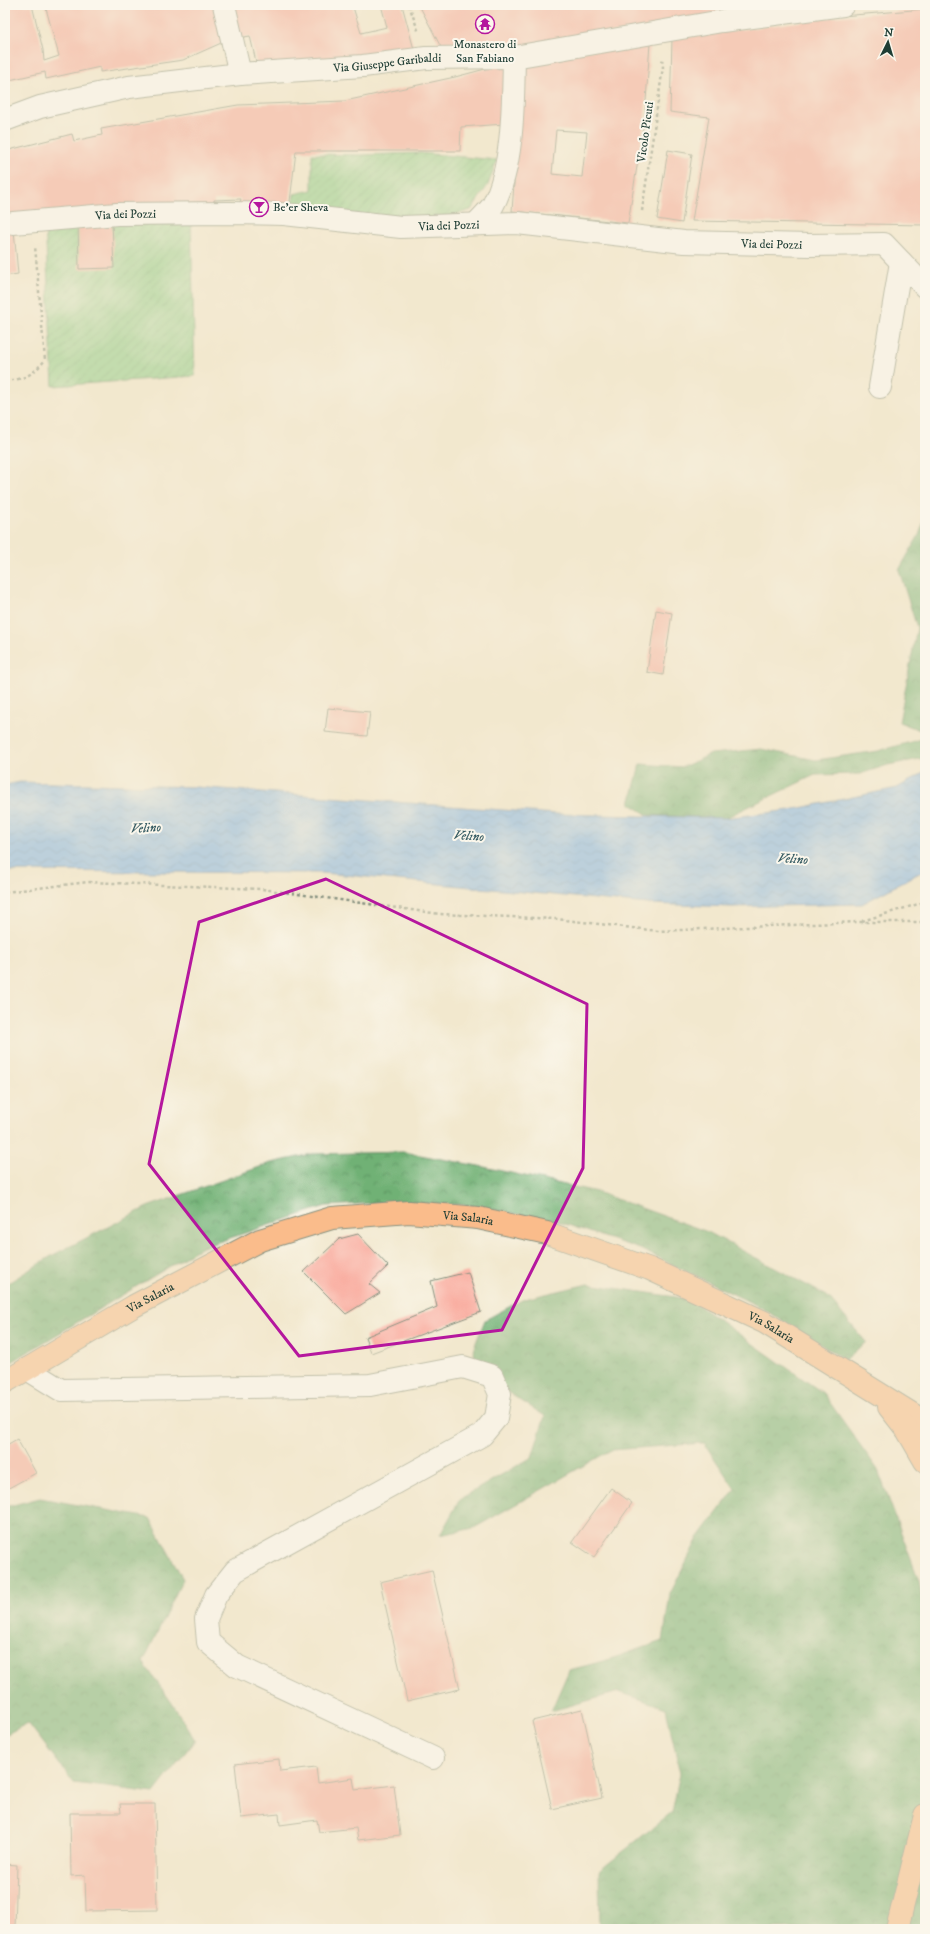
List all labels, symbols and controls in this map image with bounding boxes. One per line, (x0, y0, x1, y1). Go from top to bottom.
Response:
temple icon: Monastero di San Fabiano (474, 13, 496, 35)
north arrow (868, 22, 908, 62)
text: N (884, 26, 894, 40)
place label: Monastero di San Fabiano (454, 37, 516, 66)
street label: Via Giuseppe Garibaldi (332, 51, 441, 76)
street label: Vicolo Picuti (634, 101, 657, 165)
bar icon: Be'er Sheva (248, 196, 270, 218)
place label: Be'er Sheva (273, 200, 329, 215)
street label: Via dei Pozzi (94, 207, 156, 224)
street label: Via dei Pozzi (417, 217, 480, 234)
street label: Via dei Pozzi (740, 236, 802, 253)
water label: Velino (130, 819, 162, 837)
water label: Velino (453, 827, 485, 845)
water label: Velino (777, 850, 809, 868)
street label: Via Salaria (441, 1208, 496, 1229)
street label: Via Salaria (123, 1279, 177, 1317)
street label: Via Salaria (745, 1308, 798, 1347)

